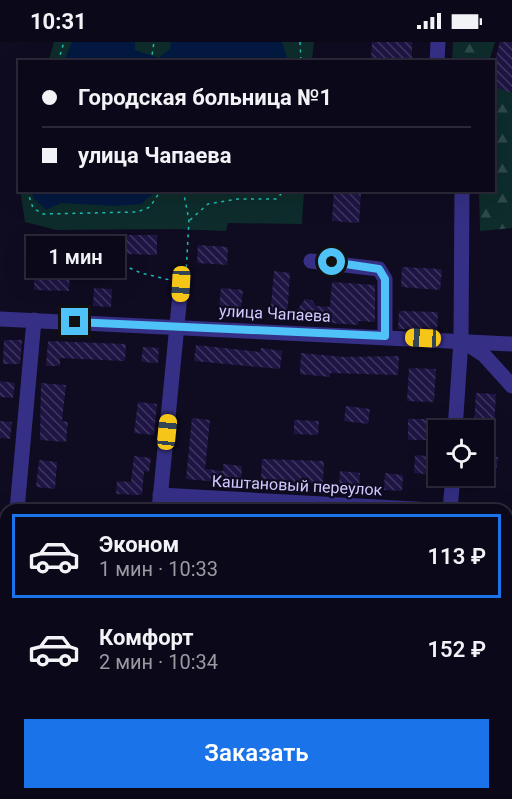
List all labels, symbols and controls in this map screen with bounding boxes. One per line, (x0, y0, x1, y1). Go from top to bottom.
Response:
text: 10:31 (30, 9, 87, 34)
text: Городская больница №1 (78, 85, 332, 110)
text: улица Чапаева (78, 143, 232, 168)
callout: 1 мин (26, 235, 124, 277)
text: 1 мин (48, 245, 103, 269)
route start (318, 248, 345, 275)
car (171, 266, 191, 302)
street label: улица Чапаева (219, 301, 331, 326)
route end (61, 308, 88, 335)
car (405, 328, 441, 348)
car (156, 413, 178, 451)
map controls (428, 420, 494, 486)
button: locate (428, 420, 494, 486)
street label: Каштановый переулок (211, 472, 383, 499)
icon: car (27, 529, 81, 583)
text: Эконом (99, 532, 179, 557)
text: 113 ₽ (428, 544, 486, 569)
text: 1 мин · 10:33 (99, 557, 218, 581)
icon: car (27, 622, 81, 676)
text: Комфорт (99, 625, 194, 650)
text: 152 ₽ (428, 637, 486, 662)
text: 2 мин · 10:34 (99, 650, 218, 674)
button: Заказать (24, 719, 489, 788)

